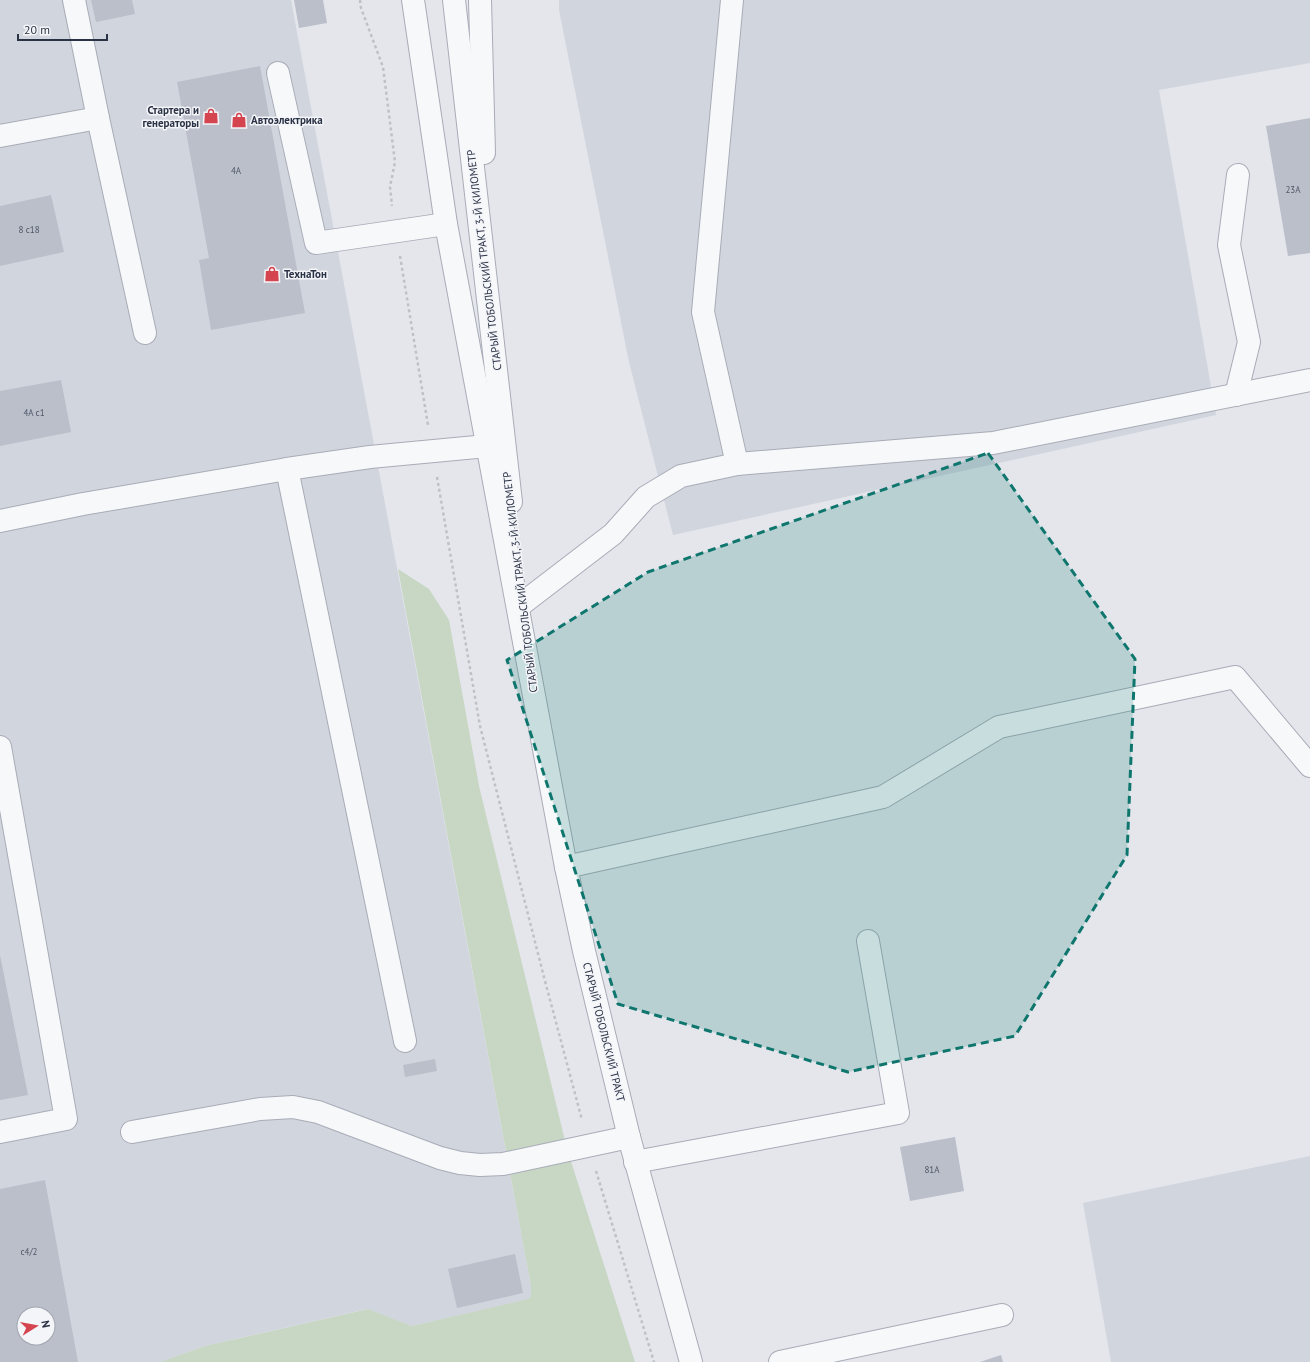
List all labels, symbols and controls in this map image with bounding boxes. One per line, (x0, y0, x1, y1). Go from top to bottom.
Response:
scale bar (18, 16, 107, 42)
text: 20 m (24, 22, 50, 37)
place label: Стартера и генераторы (142, 103, 199, 130)
shop icon: Стартера и генераторы (202, 107, 220, 125)
shop icon: Автоэлектрика (230, 111, 248, 129)
place label: Автоэлектрика (251, 113, 323, 127)
street label: СТАРЫЙ ТОБОЛЬСКИЙ ТРАКТ, 3-Й КИЛОМЕТР (463, 149, 505, 371)
house number: 4А (231, 165, 242, 176)
house number: 23А (1285, 184, 1301, 195)
house number: 8 с18 (18, 224, 40, 235)
shop icon: ТехнаТон (263, 265, 281, 283)
place label: ТехнаТон (284, 267, 327, 281)
house number: 4А с1 (23, 407, 45, 418)
street label: СТАРЫЙ ТОБОЛЬСКИЙ ТРАКТ, 3-Й КИЛОМЕТР (499, 471, 541, 693)
street label: СТАРЫЙ ТОБОЛЬСКИЙ ТРАКТ (580, 961, 628, 1103)
house number: 81А (924, 1164, 940, 1175)
house number: с4/2 (20, 1246, 38, 1257)
north arrow (16, 1306, 56, 1346)
text: N (38, 1319, 53, 1329)

